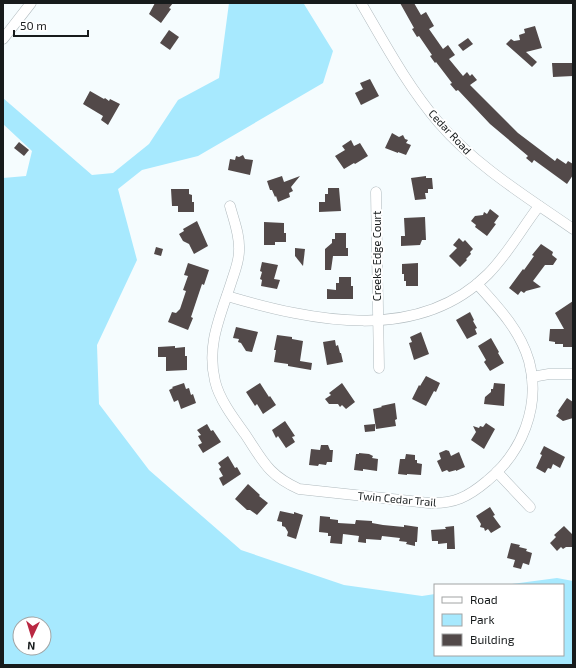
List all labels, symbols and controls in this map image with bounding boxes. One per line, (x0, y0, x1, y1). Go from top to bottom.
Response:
scale bar (14, 12, 88, 38)
text: 50 m (20, 18, 47, 32)
street label: Cedar Road (426, 107, 474, 157)
street label: Creeks Edge Court (370, 211, 383, 301)
street label: Twin Cedar Trail (357, 489, 438, 508)
legend (434, 584, 564, 656)
text: Road (470, 592, 498, 606)
text: Park (470, 612, 495, 626)
north arrow (12, 616, 52, 656)
text: Building (470, 632, 515, 646)
text: N (27, 640, 36, 653)

